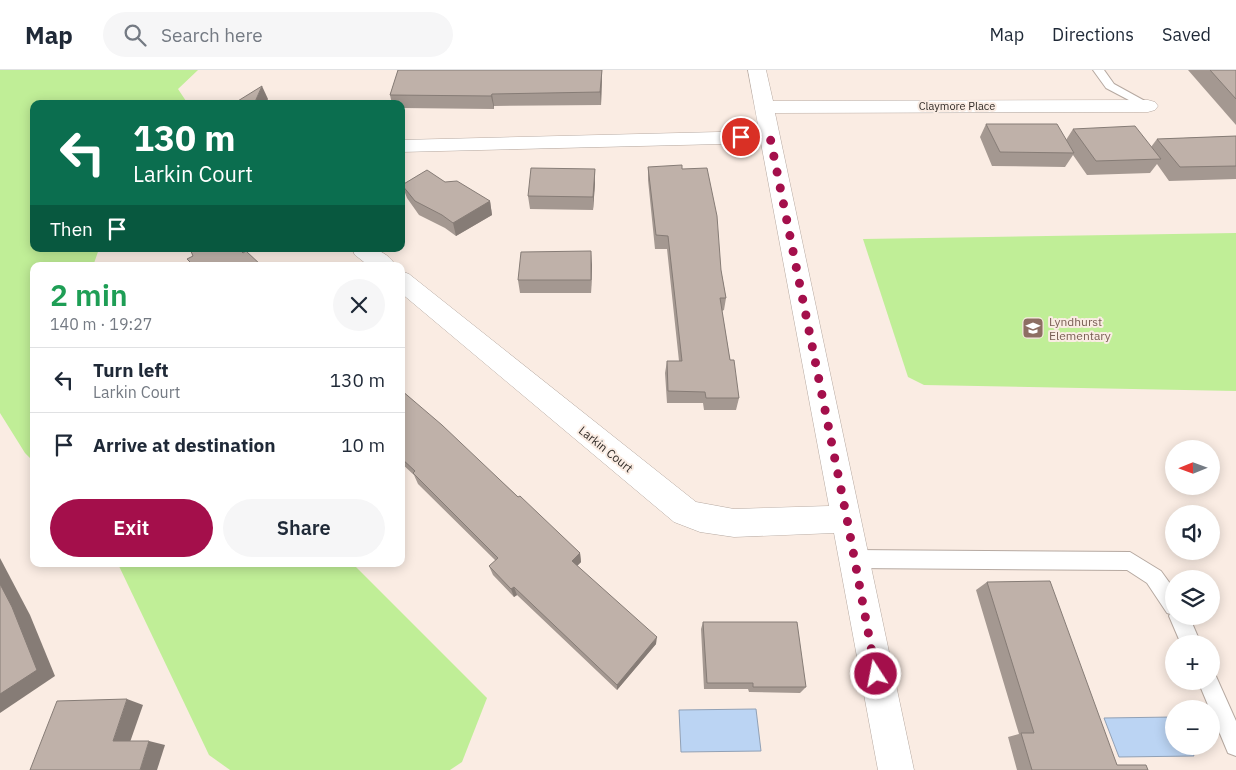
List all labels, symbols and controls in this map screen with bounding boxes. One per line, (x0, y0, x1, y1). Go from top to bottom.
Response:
search box (103, 12, 453, 57)
text: Map (25, 19, 73, 51)
icon: search (121, 21, 149, 49)
text: Search here (161, 23, 263, 47)
text: Map (989, 23, 1024, 46)
text: Directions (1052, 23, 1134, 46)
text: Saved (1162, 23, 1211, 46)
street label: Claymore Place (919, 99, 995, 113)
text: 130 m (133, 115, 236, 161)
pin (720, 116, 762, 158)
icon: left (50, 120, 115, 185)
icon: arrive (727, 123, 755, 151)
text: Larkin Court (133, 159, 253, 188)
icon: arrive (103, 215, 131, 243)
text: Then (50, 217, 93, 241)
text: 2 min (50, 275, 128, 314)
button: close (333, 279, 385, 331)
text: 140 m · 19:27 (50, 314, 152, 334)
place label: Lyndhurst Elementary (1049, 314, 1111, 343)
school or university icon: Lyndhurst Elementary (1021, 316, 1045, 340)
text: Turn left (93, 358, 169, 382)
icon: left (50, 366, 78, 394)
text: 130 m (330, 368, 385, 392)
text: Larkin Court (93, 382, 180, 402)
street label: Larkin Court (576, 423, 636, 475)
icon: arrive (50, 431, 78, 459)
text: Arrive at destination (93, 433, 276, 457)
text: 10 m (341, 433, 385, 457)
north arrow (1165, 440, 1220, 495)
map controls (1165, 440, 1220, 755)
button: Exit (50, 499, 213, 557)
button: Share (223, 499, 385, 557)
button: sound (1165, 505, 1220, 560)
button: layers (1165, 570, 1220, 625)
button: + (1165, 635, 1220, 690)
position arrow (849, 647, 901, 699)
button: − (1165, 700, 1220, 755)

